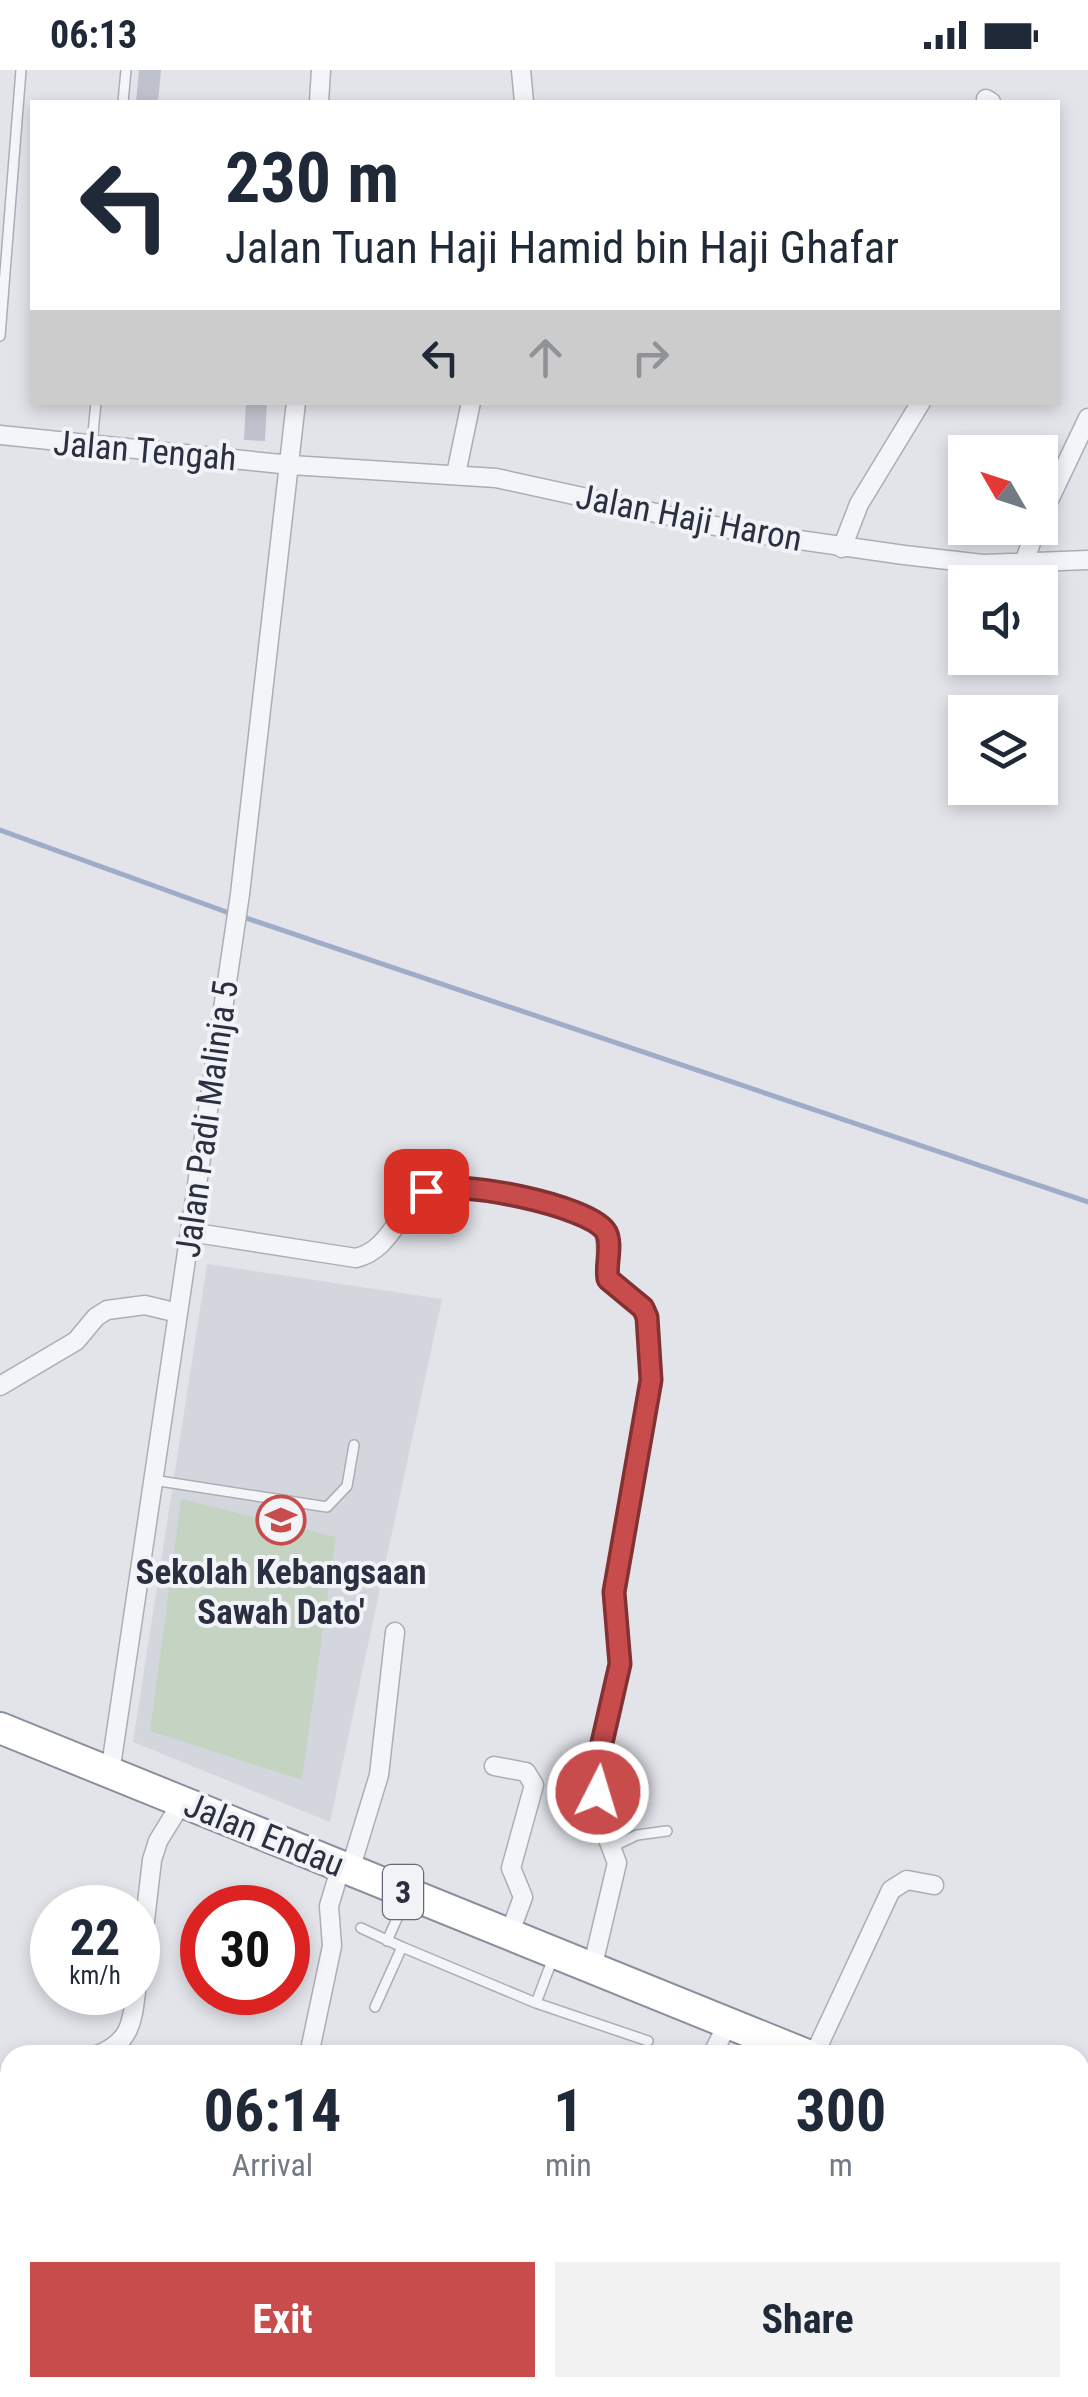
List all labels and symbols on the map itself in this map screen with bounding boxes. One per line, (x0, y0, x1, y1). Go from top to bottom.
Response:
street label: Jalan Tengah (52, 423, 238, 479)
north arrow (948, 435, 1058, 545)
street label: Jalan Haji Haron (573, 476, 805, 560)
street label: Jalan Padi Malinja 5 (167, 978, 247, 1260)
pin (384, 1149, 469, 1234)
school or university icon: Sekolah Kebangsaan Sawah Dato' (255, 1494, 307, 1546)
place label: Sekolah Kebangsaan Sawah Dato' (136, 1552, 426, 1633)
position arrow (546, 1740, 650, 1844)
street label: Jalan Endau (178, 1784, 350, 1886)
road number: 3 (383, 1865, 423, 1919)
speed limit sign: 30 (180, 1885, 310, 2015)

